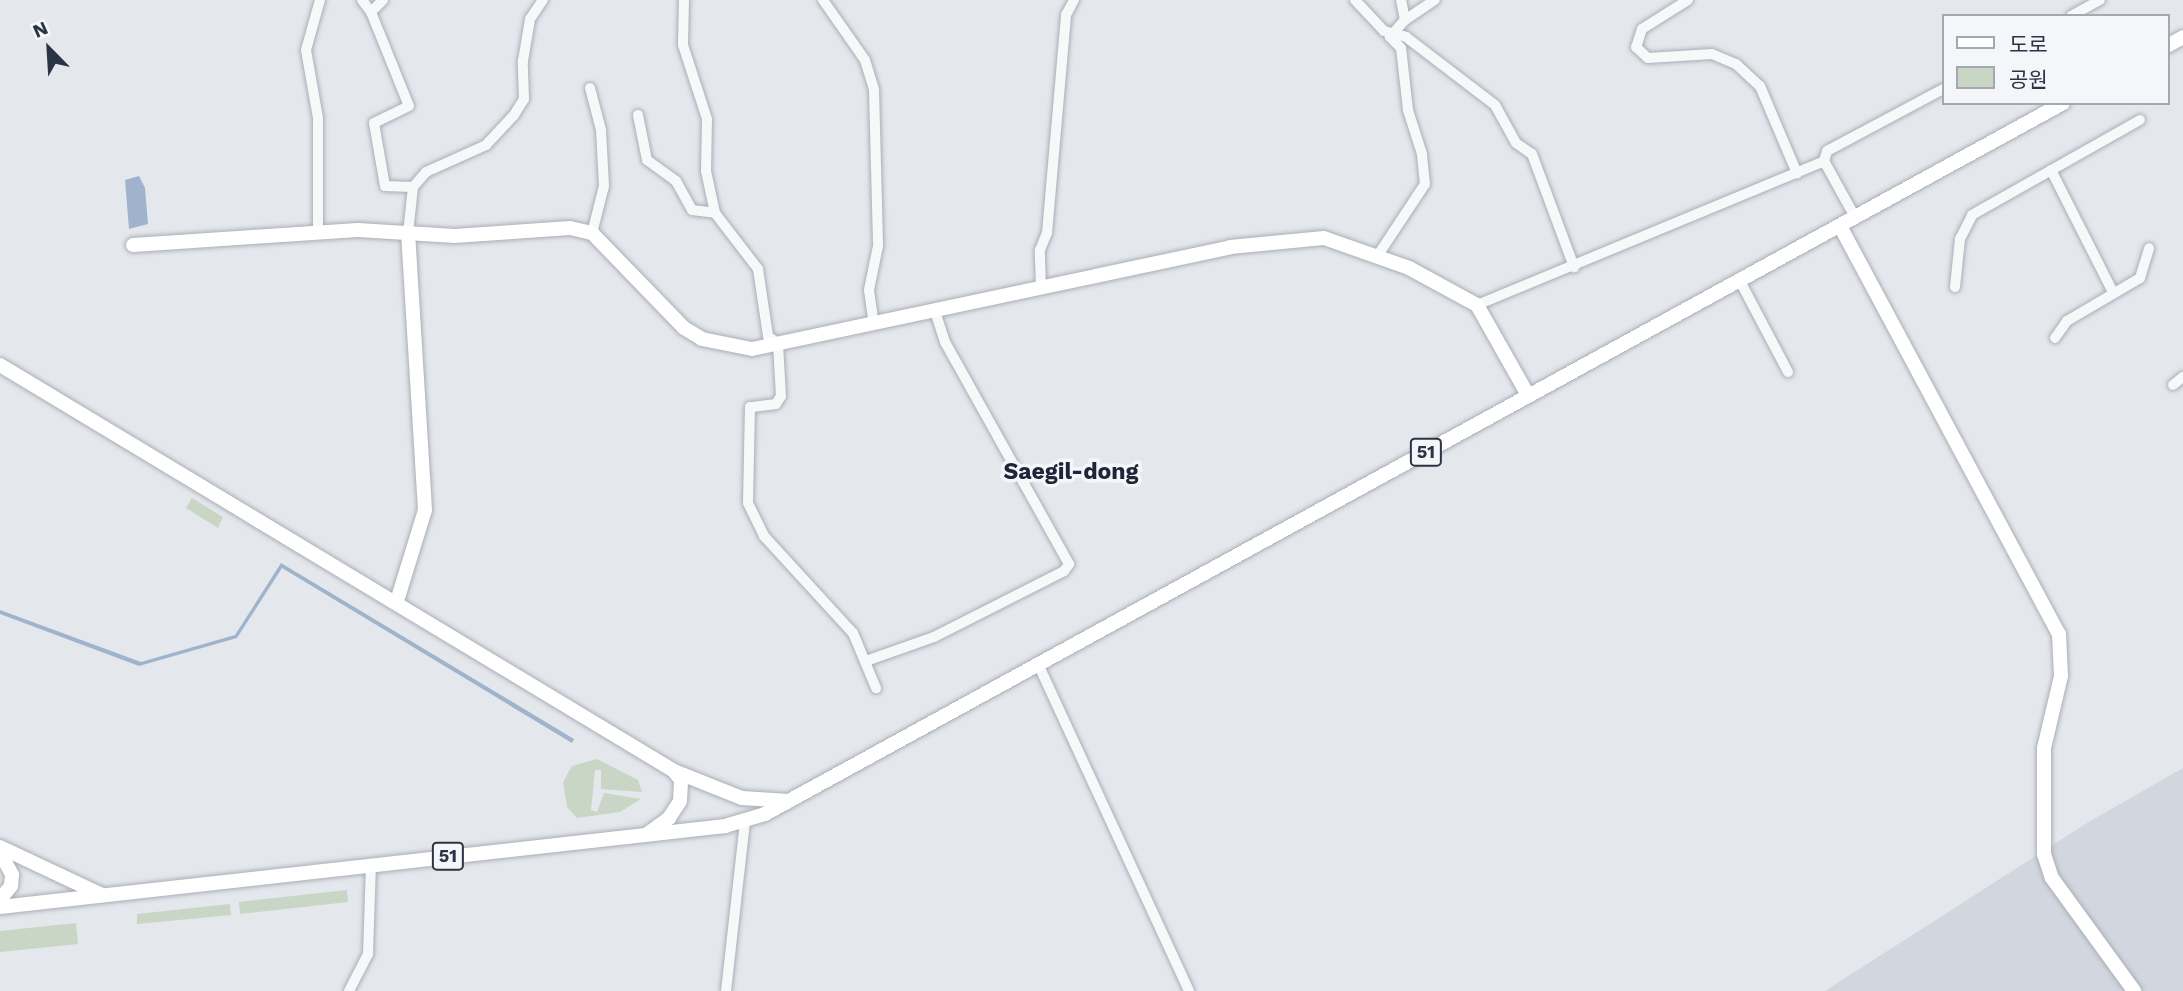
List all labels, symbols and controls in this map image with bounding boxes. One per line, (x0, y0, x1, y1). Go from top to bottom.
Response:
north arrow (14, 14, 84, 84)
legend (1941, 14, 2169, 105)
text: N (29, 16, 51, 43)
text: 도로 (2009, 32, 2048, 57)
text: 공원 (2009, 67, 2048, 92)
road number: 51 (1408, 438, 1444, 466)
district label: Saegil-dong (1004, 458, 1138, 486)
road number: 51 (430, 842, 466, 870)

